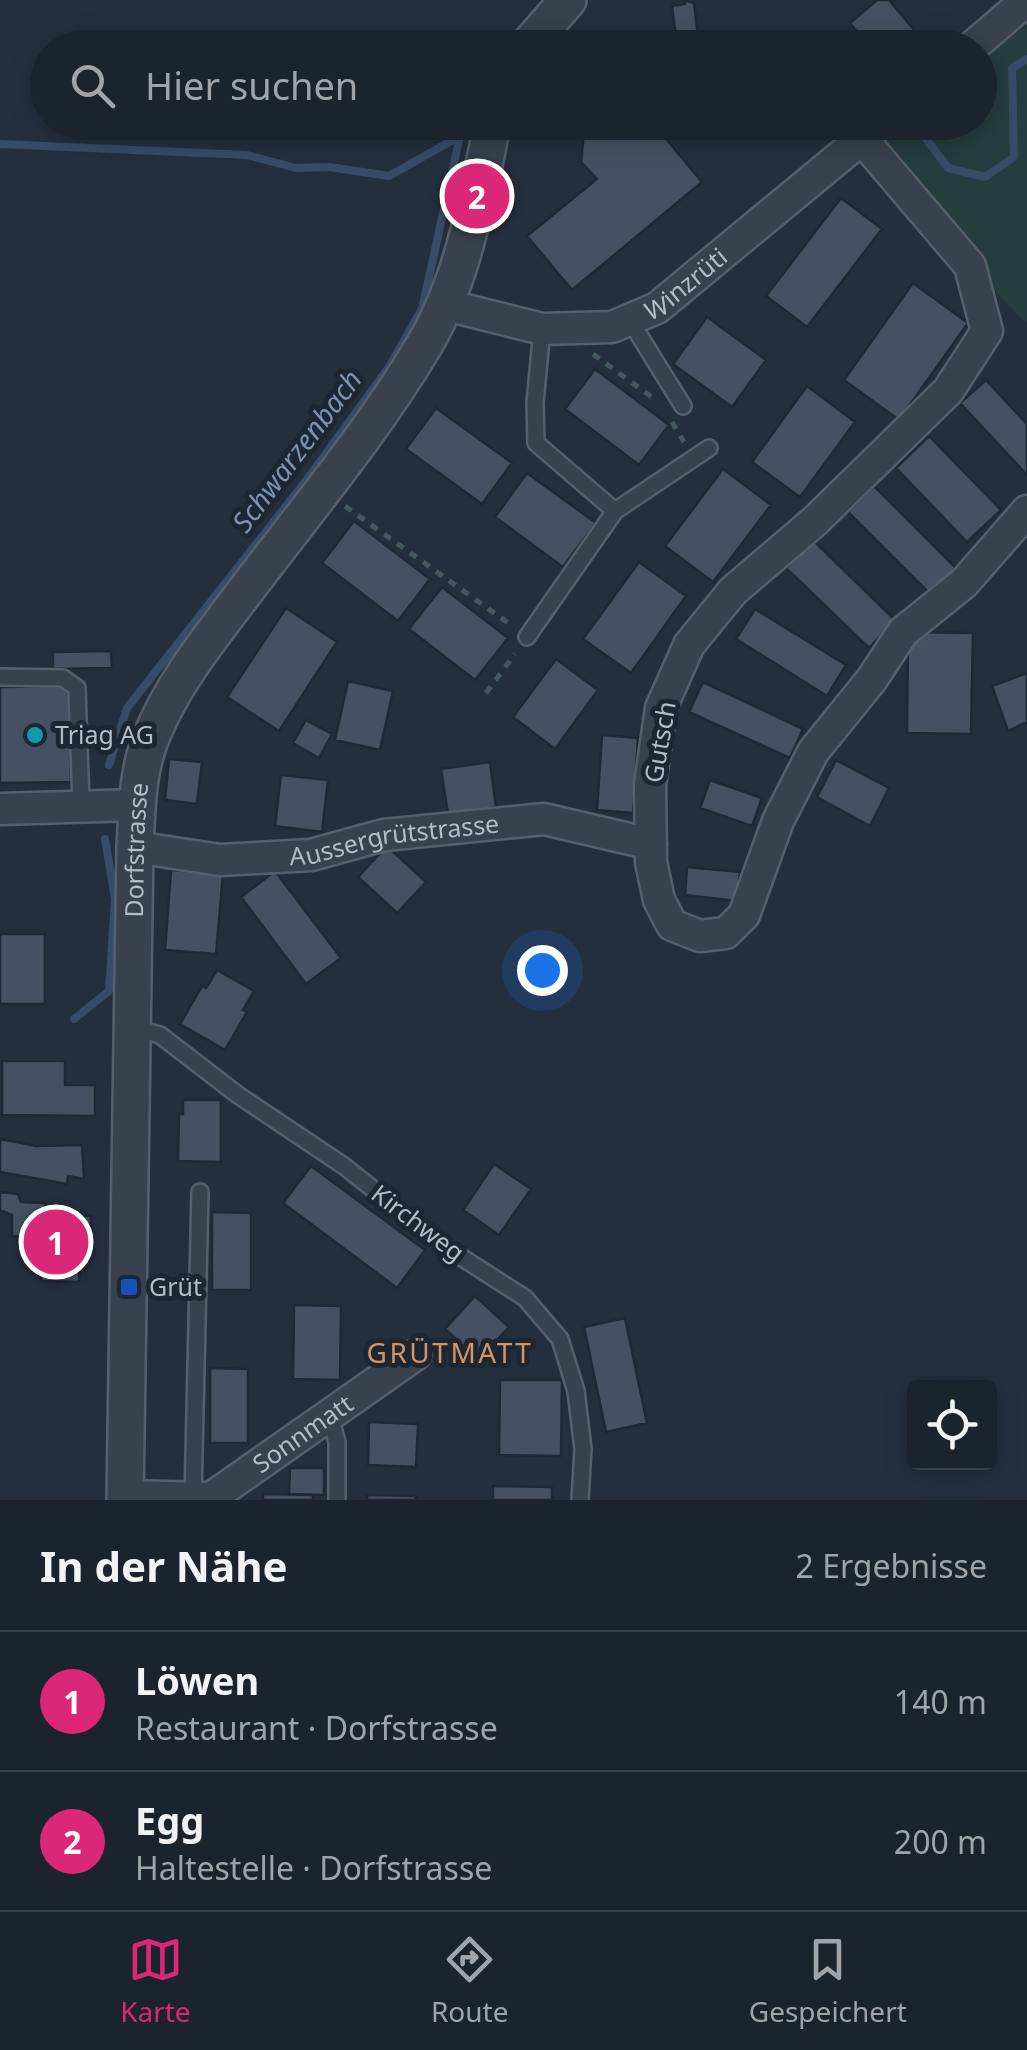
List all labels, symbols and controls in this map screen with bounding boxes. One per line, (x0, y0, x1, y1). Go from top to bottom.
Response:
search box (30, 30, 997, 140)
icon: search (65, 58, 120, 113)
text: Hier suchen (145, 59, 358, 111)
pin: 2 (444, 158, 510, 234)
street label: Winzrüti (639, 239, 734, 327)
water label: Schwarzenbach (223, 361, 370, 539)
street label: Gutsch (635, 698, 683, 785)
place label: Triag AG (55, 717, 154, 751)
marker: Triag AG (24, 724, 46, 746)
street label: Dorfstrasse (116, 781, 155, 918)
street label: Aussergrütstrasse (289, 806, 501, 872)
your location (517, 945, 568, 996)
street label: Kirchweg (365, 1176, 472, 1268)
pin: 1 (23, 1204, 88, 1280)
place label: Grüt (149, 1269, 202, 1303)
marker: Grüt (118, 1276, 140, 1298)
district label: GRÜTMATT (367, 1333, 533, 1371)
map controls (907, 1380, 997, 1470)
button: locate (907, 1380, 997, 1470)
street label: Sonnmatt (245, 1386, 359, 1480)
text: In der Nähe (40, 1537, 288, 1594)
text: 2 Ergebnisse (796, 1544, 987, 1587)
text: Löwen (135, 1654, 259, 1706)
text: 1 (63, 1680, 82, 1723)
text: 140 m (894, 1680, 987, 1723)
text: Restaurant · Dorfstrasse (135, 1706, 498, 1749)
text: Egg (135, 1794, 204, 1846)
text: 2 (63, 1820, 82, 1863)
text: 200 m (894, 1820, 987, 1863)
text: Haltestelle · Dorfstrasse (135, 1846, 492, 1889)
tab: Karte (120, 1932, 191, 2030)
tab: Route (431, 1932, 509, 2030)
tab: Gespeichert (749, 1932, 907, 2030)

